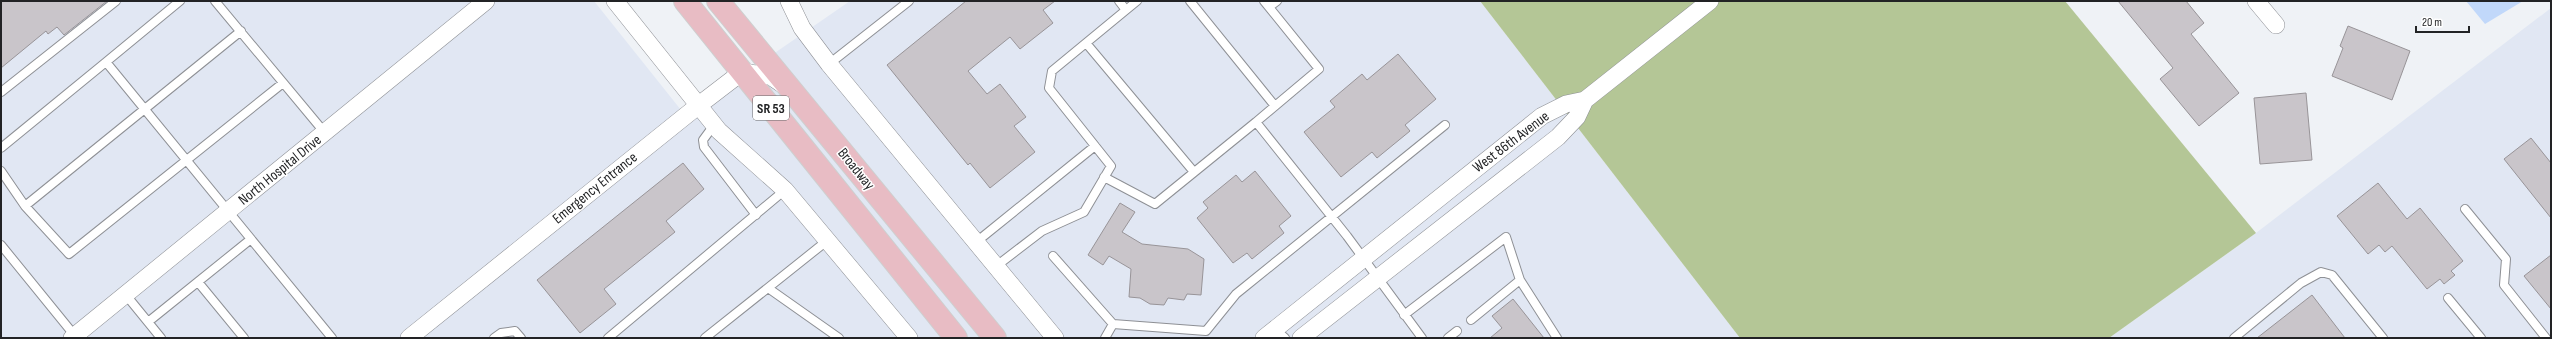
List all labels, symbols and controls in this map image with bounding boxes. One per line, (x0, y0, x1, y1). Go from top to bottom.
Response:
scale bar (2416, 8, 2469, 34)
text: 20 m (2422, 15, 2442, 30)
road number: SR 53 (753, 96, 789, 120)
street label: West 86th Avenue (1469, 107, 1553, 177)
street label: North Hospital Drive (235, 131, 325, 209)
street label: Broadway (833, 144, 879, 194)
street label: Emergency Entrance (549, 148, 641, 228)

